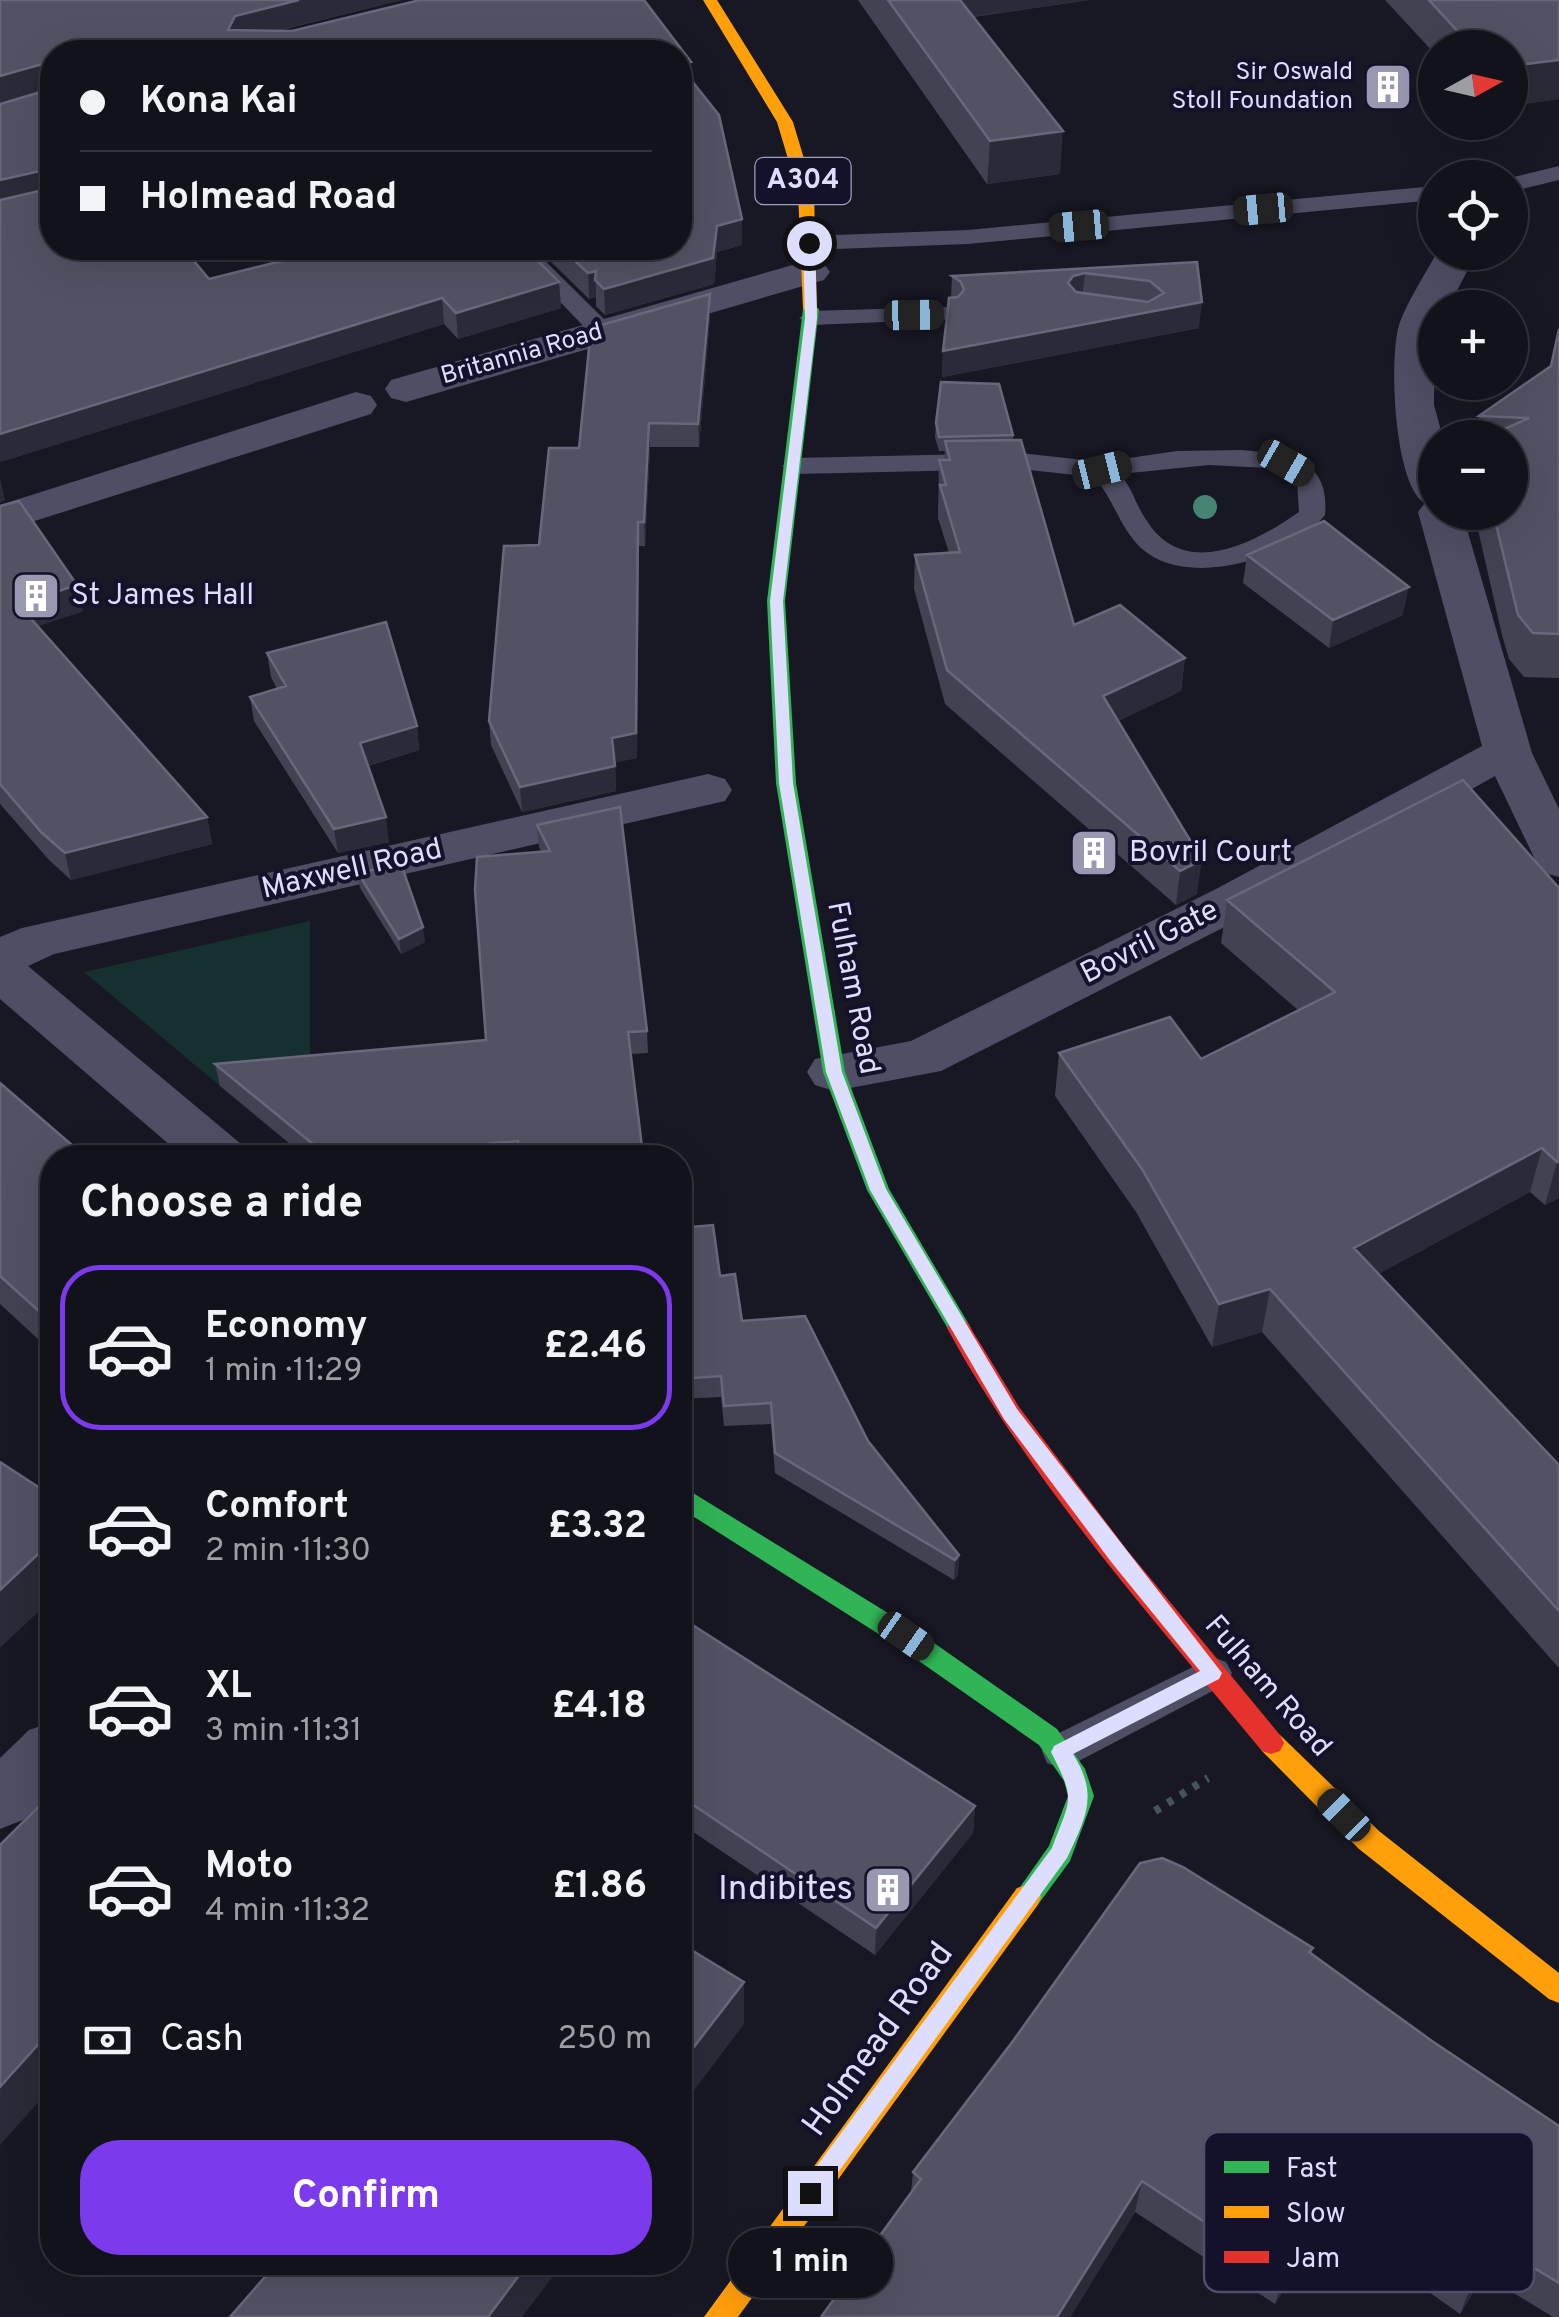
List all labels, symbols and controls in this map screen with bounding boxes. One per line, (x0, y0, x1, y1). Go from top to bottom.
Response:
north arrow (1418, 30, 1528, 140)
map controls (1418, 30, 1528, 530)
place label: Sir Oswald Stoll Foundation (1171, 57, 1353, 118)
building icon: Sir Oswald Stoll Foundation (1362, 61, 1414, 113)
text: Kona Kai (140, 78, 297, 127)
road number: A304 (756, 158, 850, 204)
button: locate (1418, 160, 1528, 270)
text: Holmead Road (140, 174, 397, 223)
car (1232, 191, 1294, 227)
car (1048, 208, 1110, 244)
route start (787, 221, 832, 266)
button: + (1418, 290, 1528, 400)
car (884, 299, 944, 331)
street label: Britannia Road (437, 317, 607, 393)
button: − (1418, 420, 1528, 530)
car (1253, 435, 1319, 491)
car (1069, 448, 1135, 492)
building icon: St James Hall (10, 570, 62, 622)
place label: St James Hall (71, 578, 254, 615)
building icon: Bovril Court (1068, 827, 1120, 879)
street label: Maxwell Road (258, 831, 446, 909)
place label: Bovril Court (1129, 835, 1292, 872)
street label: Bovril Gate (1075, 893, 1225, 993)
street label: Fulham Road (817, 898, 887, 1078)
text: Choose a ride (80, 1176, 363, 1233)
icon: car (85, 1303, 175, 1393)
text: Economy (205, 1303, 367, 1352)
text: £2.46 (544, 1323, 647, 1372)
text: 1 min · 11:29 (205, 1352, 363, 1392)
icon: car (85, 1483, 175, 1573)
text: Comfort (205, 1483, 349, 1532)
text: £3.32 (548, 1503, 647, 1552)
text: 2 min · 11:30 (205, 1532, 371, 1572)
car (873, 1607, 939, 1665)
street label: Fulham Road (1195, 1609, 1339, 1765)
icon: car (85, 1663, 175, 1753)
text: XL (205, 1663, 252, 1712)
text: £4.18 (551, 1683, 647, 1732)
text: 3 min · 11:31 (205, 1712, 362, 1752)
car (1312, 1783, 1376, 1847)
icon: car (85, 1843, 175, 1933)
text: Moto (205, 1843, 293, 1892)
text: £1.86 (552, 1863, 647, 1912)
building icon: Indibites (862, 1864, 914, 1916)
place label: Indibites (718, 1868, 853, 1912)
text: 4 min · 11:32 (205, 1892, 370, 1932)
street label: Holmead Road (794, 1934, 964, 2146)
icon: cash (80, 2013, 135, 2068)
text: Cash (160, 2016, 244, 2065)
text: 250 m (557, 2020, 652, 2060)
legend (1204, 2132, 1534, 2292)
button: Confirm (80, 2140, 652, 2255)
text: Fast (1286, 2152, 1338, 2188)
route end (788, 2171, 833, 2216)
text: Slow (1286, 2197, 1345, 2233)
callout: 1 min (728, 2228, 892, 2298)
text: Jam (1286, 2242, 1340, 2278)
text: 1 min (772, 2243, 849, 2283)

